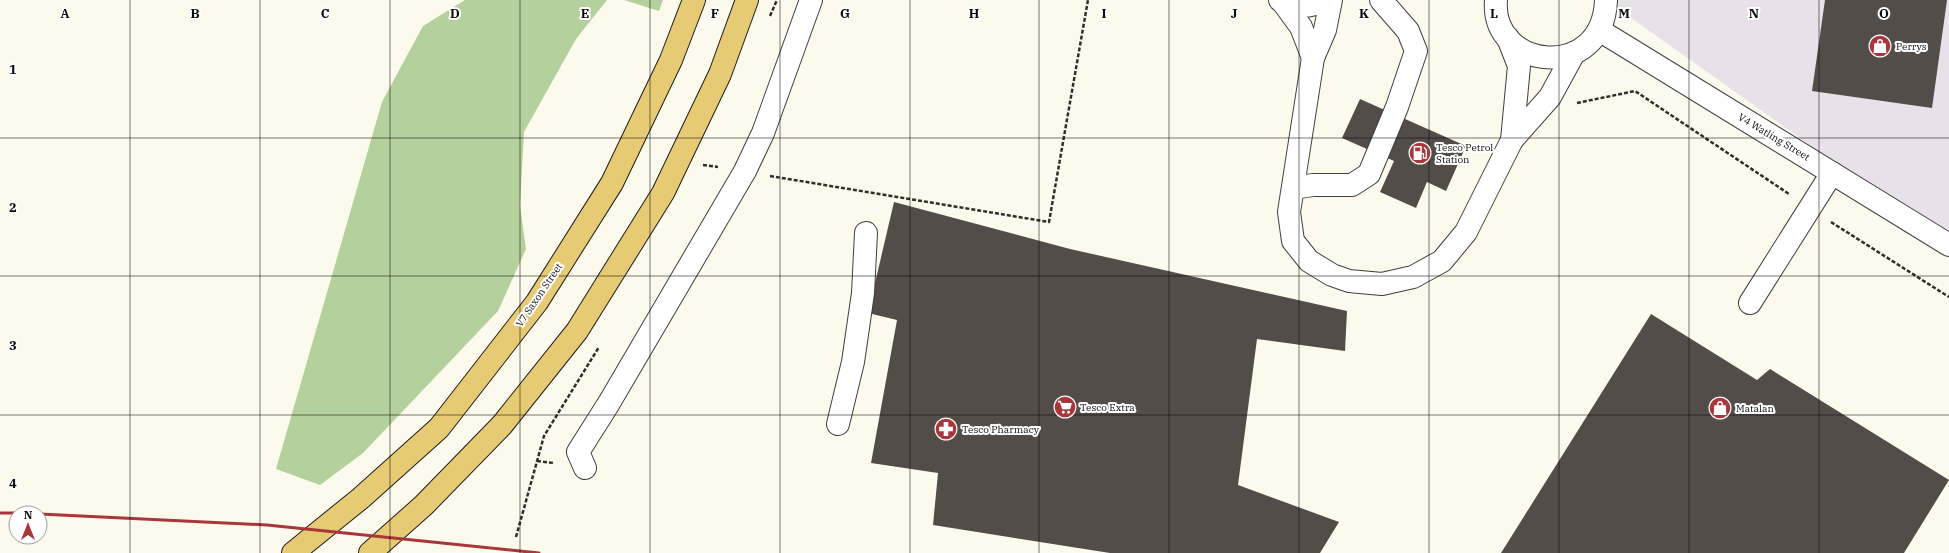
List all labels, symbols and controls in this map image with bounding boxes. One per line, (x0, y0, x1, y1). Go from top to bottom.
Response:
text: A (60, 5, 70, 22)
text: B (190, 5, 200, 22)
text: C (321, 5, 330, 22)
text: D (450, 5, 460, 22)
text: E (581, 5, 589, 22)
text: F (711, 5, 719, 22)
text: G (840, 5, 850, 22)
text: H (969, 5, 980, 22)
text: I (1102, 5, 1107, 22)
text: J (1231, 5, 1238, 22)
text: K (1359, 5, 1369, 22)
text: L (1490, 5, 1498, 22)
text: M (1618, 5, 1630, 22)
text: N (1749, 5, 1759, 22)
text: O (1879, 5, 1889, 22)
shop icon: Perrys (1867, 33, 1893, 59)
place label: Perrys (1896, 40, 1927, 53)
text: 1 (9, 61, 17, 78)
street label: V4 Watling Street (1736, 110, 1813, 164)
fuel station icon: Tesco Petrol Station (1407, 140, 1433, 166)
place label: Tesco Petrol Station (1436, 141, 1493, 166)
text: 2 (9, 199, 17, 216)
street label: V7 Saxon Street (513, 260, 565, 329)
text: 3 (9, 337, 17, 354)
supermarket icon: Tesco Extra (1052, 394, 1078, 420)
shop icon: Matalan (1707, 395, 1733, 421)
place label: Tesco Extra (1080, 401, 1135, 414)
place label: Matalan (1736, 402, 1775, 415)
pharmacy icon: Tesco Pharmacy (933, 416, 959, 442)
place label: Tesco Pharmacy (962, 423, 1040, 436)
text: 4 (9, 475, 17, 492)
north arrow (8, 505, 48, 545)
text: N (24, 508, 33, 522)

